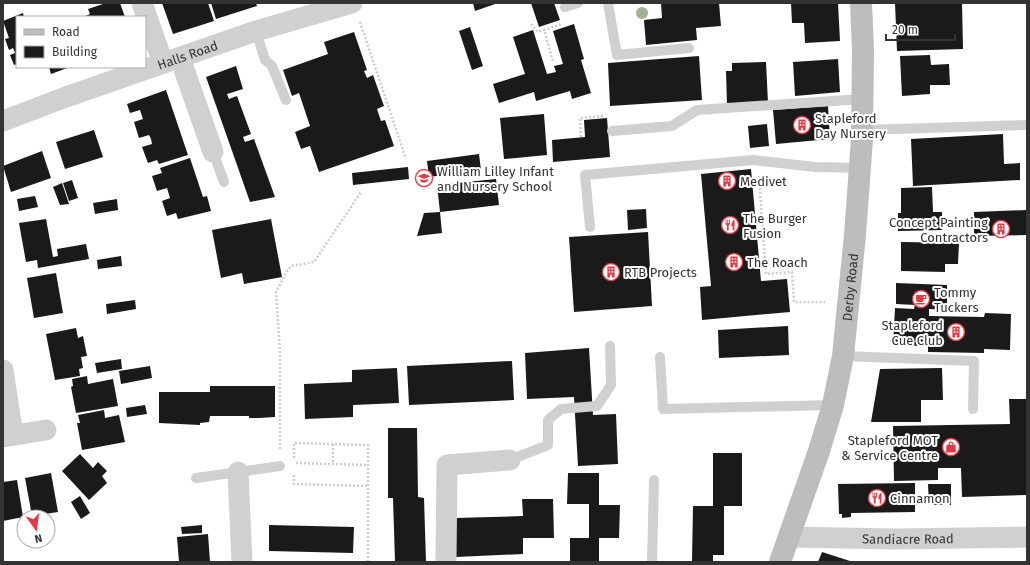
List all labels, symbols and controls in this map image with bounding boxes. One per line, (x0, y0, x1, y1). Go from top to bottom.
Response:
legend (16, 16, 146, 68)
scale bar (886, 16, 955, 42)
text: 20 m (892, 23, 918, 37)
text: Road (52, 25, 80, 39)
street label: Halls Road (155, 38, 220, 73)
text: Building (52, 45, 98, 59)
place label: Stapleford Day Nursery (815, 111, 886, 141)
building icon: Stapleford Day Nursery (792, 115, 812, 135)
place label: William Lilley Infant and Nursery School (437, 164, 554, 194)
school or university icon: William Lilley Infant and Nursery School (414, 168, 434, 188)
building icon: Medivet (717, 171, 737, 191)
place label: Medivet (740, 174, 787, 189)
place label: The Burger Fusion (743, 211, 807, 241)
restaurant icon: The Burger Fusion (720, 215, 740, 235)
place label: Concept Painting Contractors (889, 215, 988, 245)
building icon: Concept Painting Contractors (991, 219, 1011, 239)
building icon: The Roach (724, 252, 744, 272)
street label: Derby Road (840, 253, 861, 322)
place label: The Roach (747, 255, 808, 270)
building icon: RTB Projects (601, 262, 621, 282)
place label: RTB Projects (624, 265, 697, 280)
place label: Tommy Tuckers (934, 285, 979, 315)
cafe icon: Tommy Tuckers (911, 289, 931, 309)
place label: Stapleford Cue Club (881, 318, 943, 348)
building icon: Stapleford Cue Club (946, 322, 966, 342)
place label: Stapleford MOT & Service Centre (841, 433, 938, 463)
shop icon: Stapleford MOT & Service Centre (941, 437, 961, 457)
restaurant icon: Cinnamon (867, 488, 887, 508)
place label: Cinnamon (890, 491, 950, 506)
north arrow (16, 509, 56, 549)
text: N (33, 531, 43, 545)
street label: Sandiacre Road (862, 531, 954, 547)

